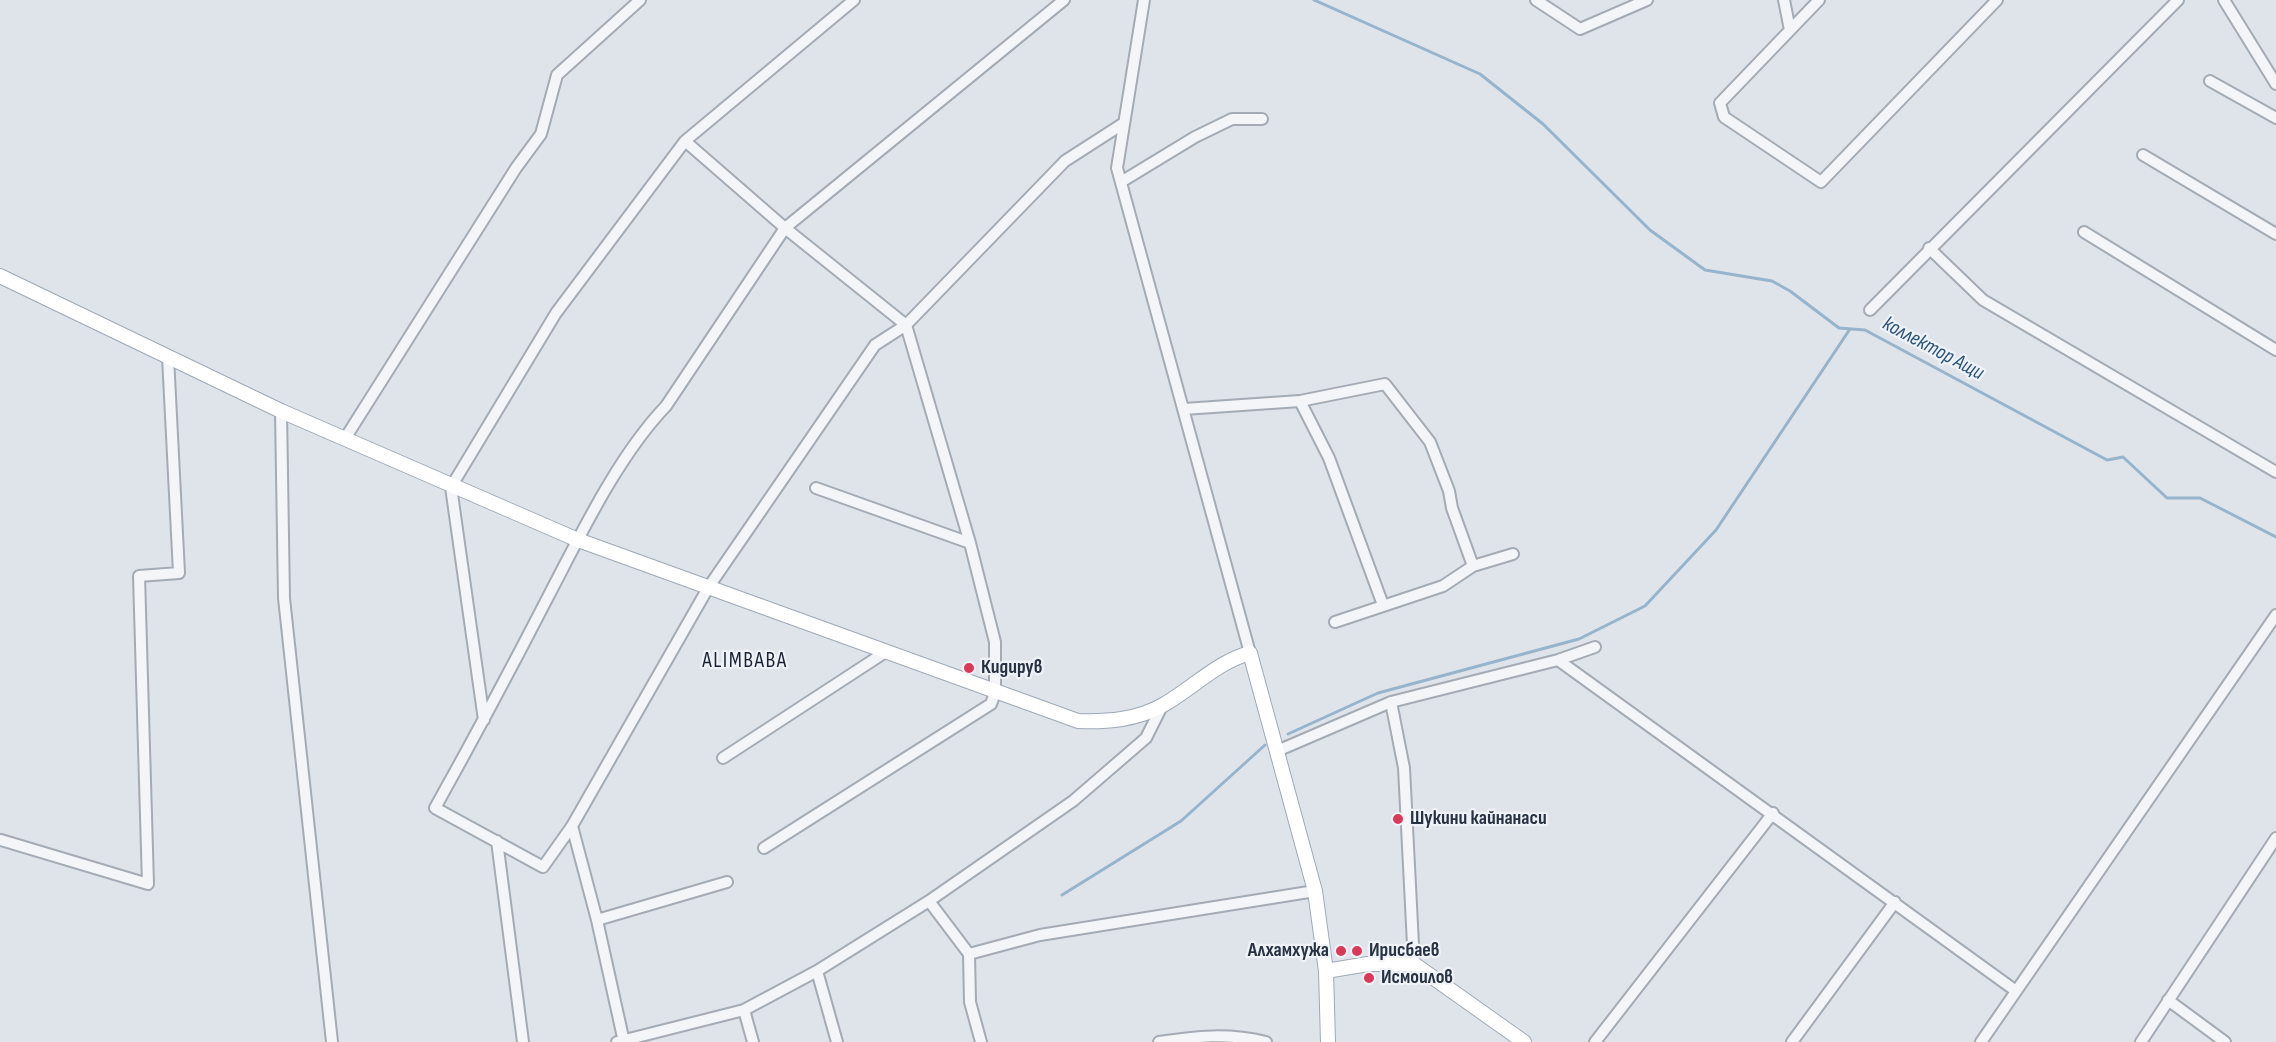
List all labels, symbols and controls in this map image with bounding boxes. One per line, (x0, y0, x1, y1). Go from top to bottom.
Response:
water label: коллектор Ащи (1878, 312, 1988, 386)
district label: ALIMBABA (702, 648, 788, 674)
place label: Кидирув (981, 656, 1042, 680)
marker: Кидирув (962, 661, 976, 675)
place label: Шукини кайнанаси (1410, 807, 1547, 831)
marker: Шукини кайнанаси (1391, 812, 1405, 826)
place label: Алхамхужа (1248, 939, 1329, 963)
place label: Ирисбаев (1369, 939, 1440, 963)
marker: Алхамхужа (1334, 944, 1348, 958)
marker: Ирисбаев (1350, 944, 1364, 958)
place label: Исмоилов (1381, 966, 1453, 990)
marker: Исмоилов (1362, 971, 1376, 985)

